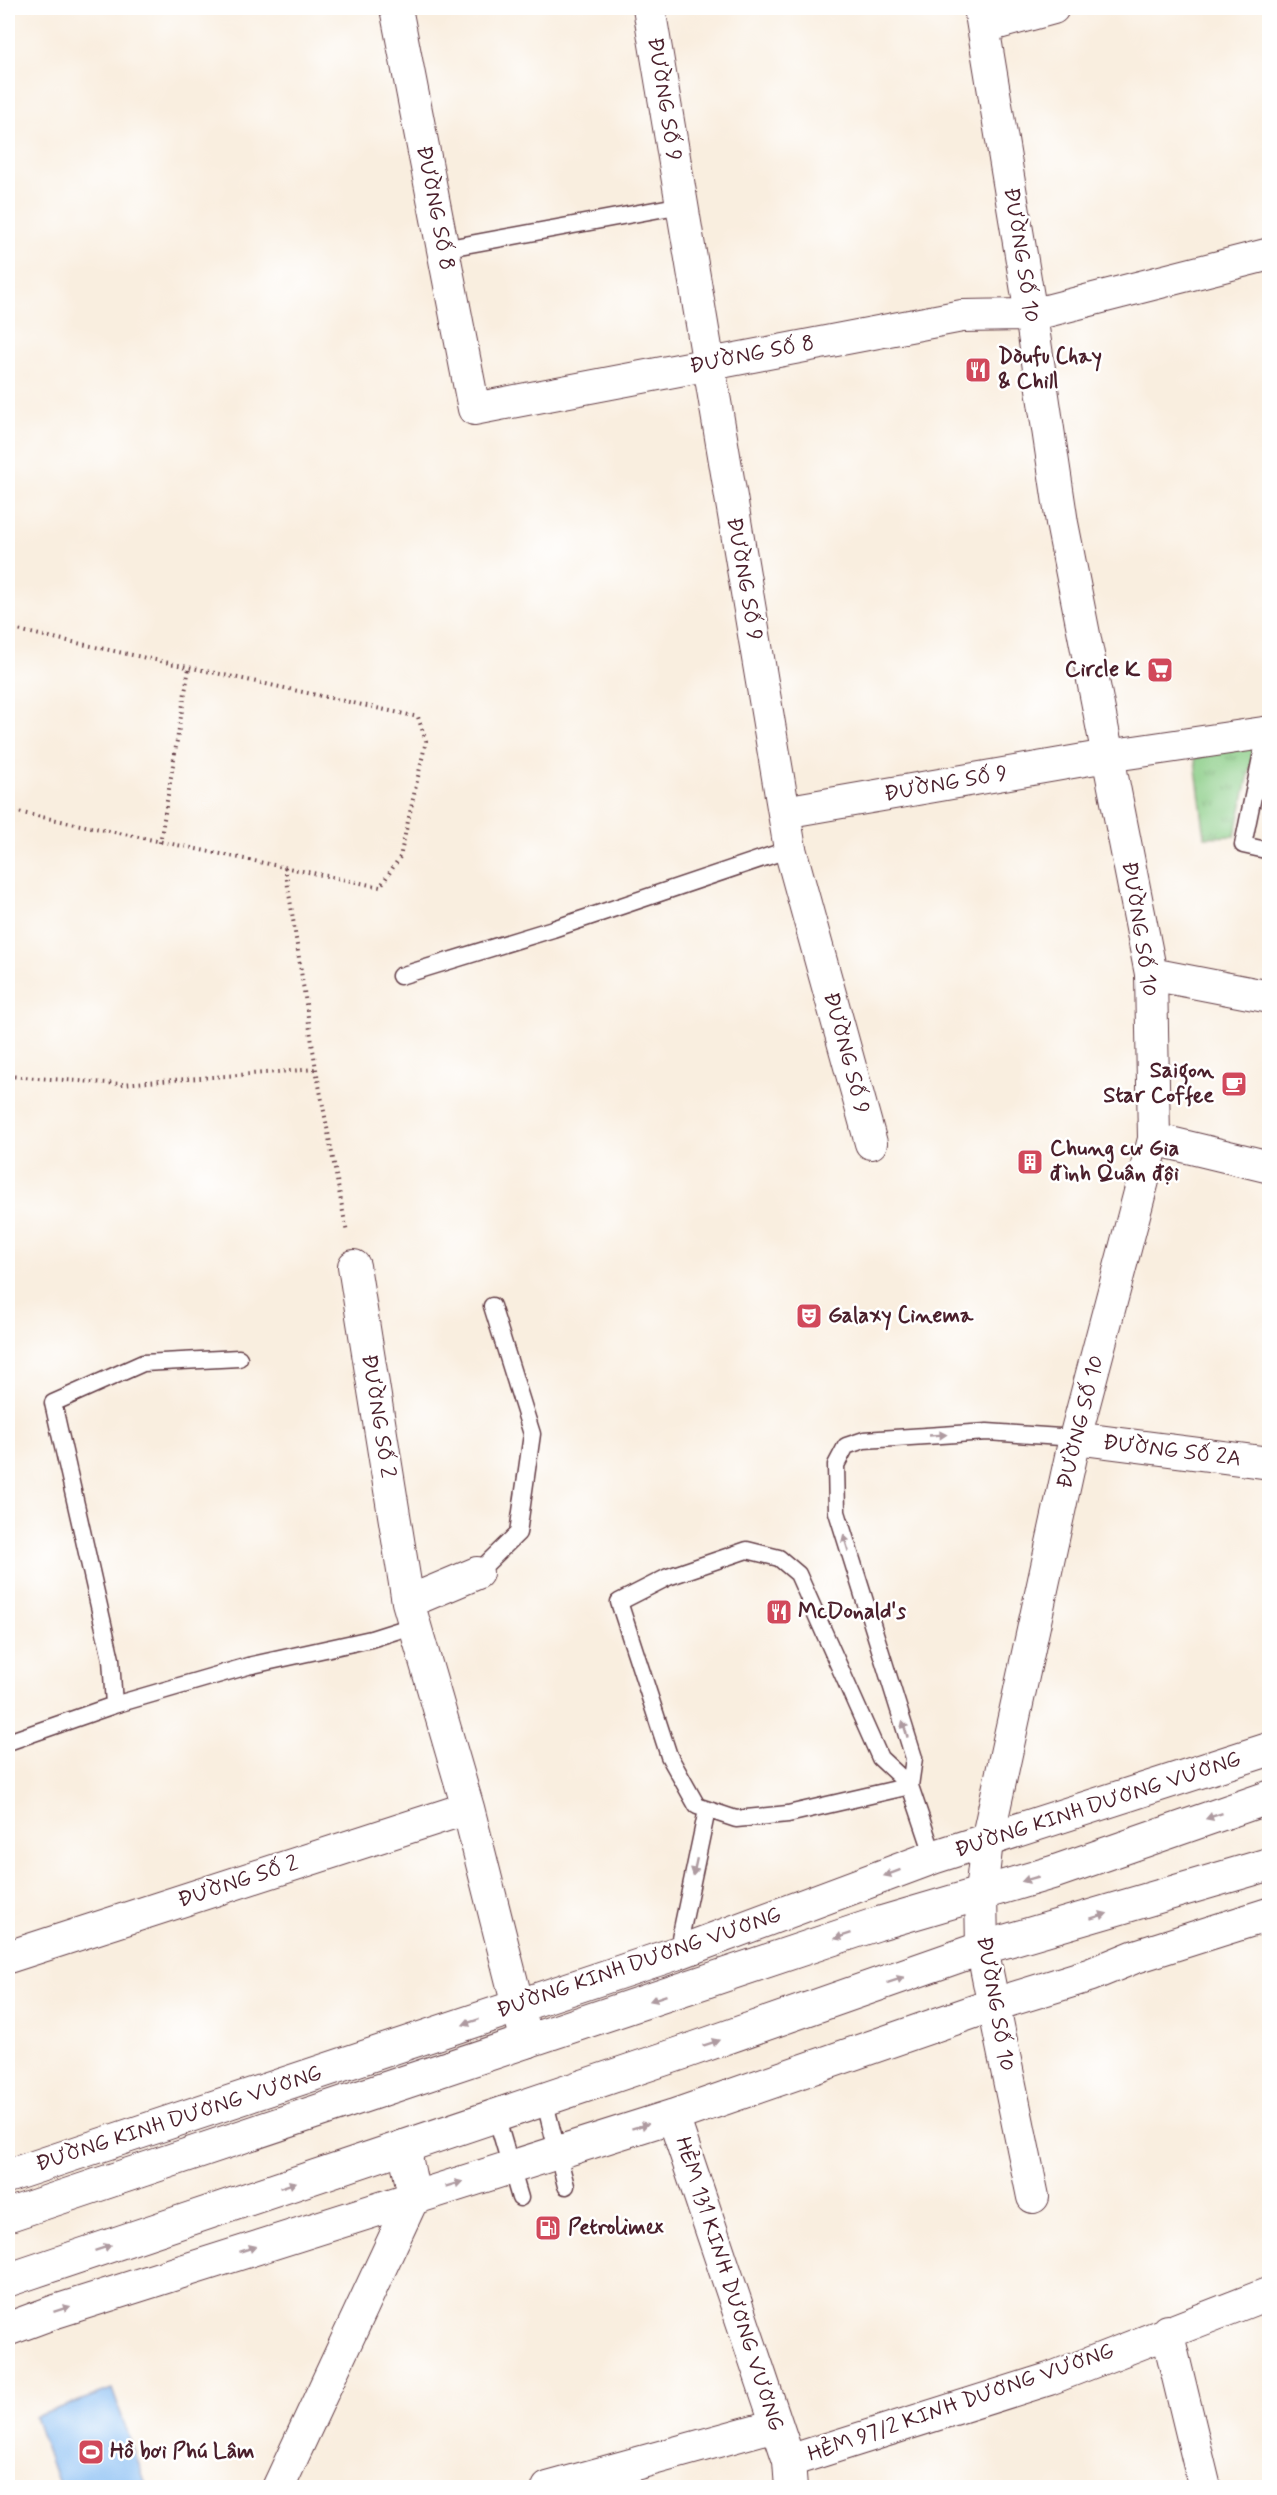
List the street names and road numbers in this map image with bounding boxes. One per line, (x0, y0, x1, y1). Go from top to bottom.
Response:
street label: ĐƯỜNG SỐ 9 (640, 35, 688, 163)
street label: ĐƯỜNG SỐ 8 (409, 143, 461, 273)
street label: ĐƯỜNG SỐ 10 (996, 185, 1046, 325)
street label: ĐƯỜNG SỐ 8 (687, 329, 817, 381)
street label: ĐƯỜNG SỐ 9 (719, 515, 769, 643)
street label: ĐƯỜNG SỐ 9 (882, 759, 1010, 809)
street label: ĐƯỜNG SỐ 10 (1114, 859, 1164, 999)
street label: ĐƯỜNG SỐ 9 (816, 989, 876, 1117)
street label: ĐƯỜNG SỐ 2 (354, 1352, 402, 1480)
street label: ĐƯỜNG SỐ 10 (1051, 1352, 1111, 1492)
street label: ĐƯỜNG SỐ 2A (1101, 1429, 1243, 1473)
street label: ĐƯỜNG KINH DƯƠNG VƯƠNG (951, 1745, 1245, 1865)
street label: ĐƯỜNG SỐ 2 (174, 1849, 302, 1915)
street label: ĐƯỜNG KINH DƯƠNG VƯƠNG (493, 1901, 785, 2025)
street label: ĐƯỜNG SỐ 10 (969, 1934, 1021, 2074)
street label: ĐƯỜNG KINH DƯƠNG VƯƠNG (32, 2059, 326, 2179)
street label: HẺM 131 KINH DƯƠNG VƯƠNG (668, 2133, 790, 2435)
street label: HẺM 97/2 KINH DƯƠNG VƯƠNG (804, 2337, 1118, 2469)

